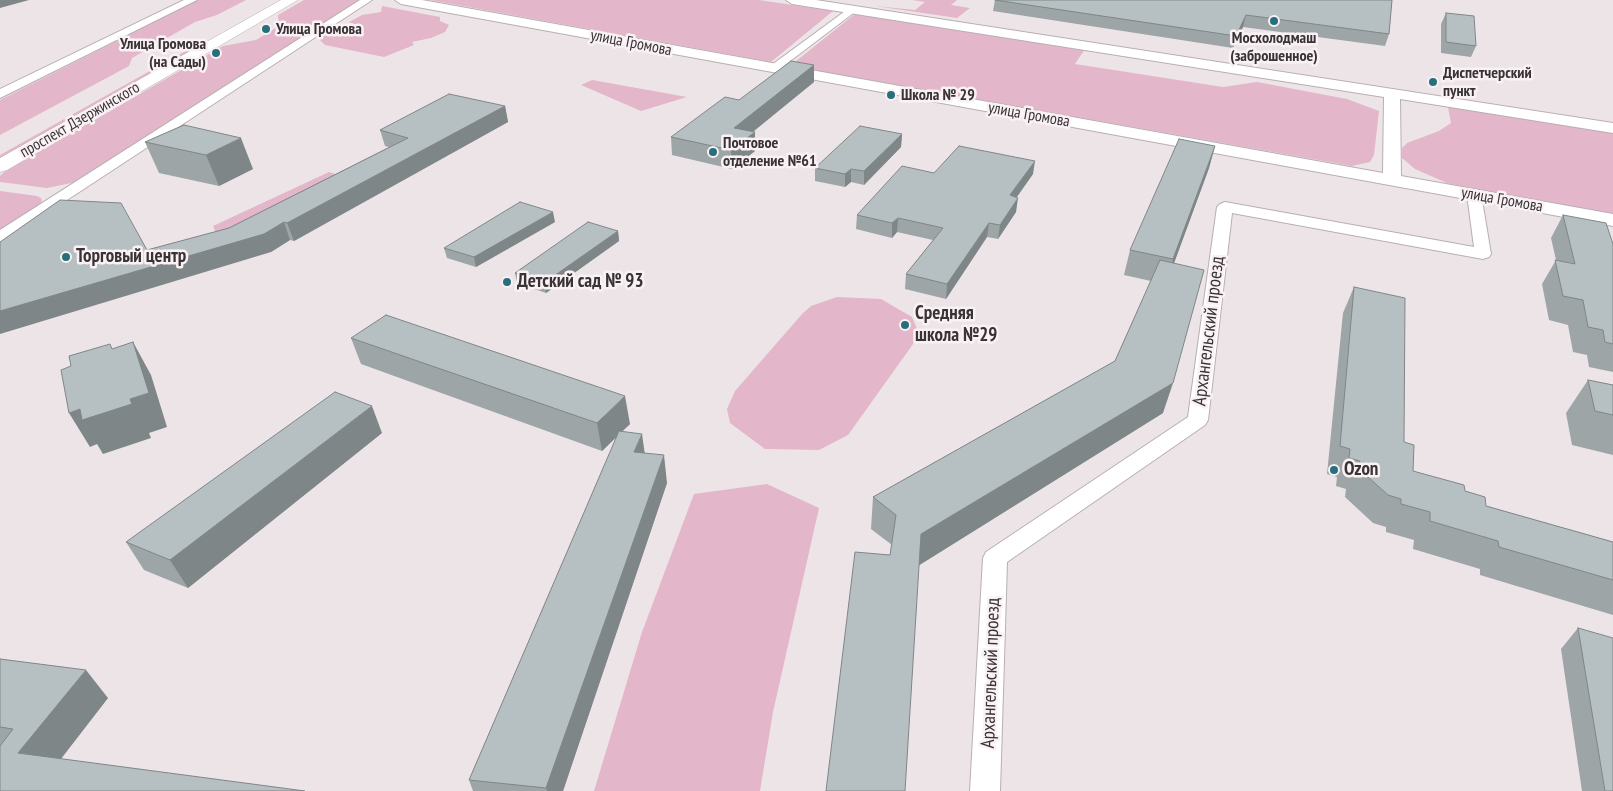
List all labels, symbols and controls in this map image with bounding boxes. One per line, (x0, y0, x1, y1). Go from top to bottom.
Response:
marker: Мосхолодмаш (заброшенное) (1268, 15, 1280, 27)
place label: Улица Громова (276, 19, 362, 39)
marker: Улица Громова (260, 23, 272, 35)
street label: улица Громова (589, 26, 673, 60)
place label: Мосхолодмаш (заброшенное) (1230, 28, 1318, 66)
place label: Улица Громова (на Сады) (120, 34, 206, 72)
marker: Улица Громова (на Сады) (210, 47, 222, 59)
place label: Диспетчерский пункт (1443, 63, 1532, 101)
marker: Диспетчерский пункт (1427, 76, 1439, 88)
street label: проспект Дзержинского (17, 78, 143, 162)
place label: Школа № 29 (901, 85, 975, 105)
marker: Школа № 29 (885, 89, 897, 101)
street label: улица Громова (987, 98, 1071, 132)
place label: Почтовое отделение №61 (723, 133, 817, 171)
marker: Почтовое отделение №61 (707, 146, 719, 158)
street label: улица Громова (1460, 183, 1544, 217)
place label: Торговый центр (76, 246, 186, 268)
marker: Торговый центр (60, 251, 72, 263)
street label: Архангельский проезд (1189, 255, 1229, 407)
place label: Детский сад № 93 (517, 271, 643, 293)
marker: Детский сад № 93 (501, 276, 513, 288)
place label: Средняя школа №29 (915, 303, 997, 347)
marker: Средняя школа №29 (899, 319, 911, 331)
place label: Ozon (1344, 459, 1378, 481)
marker: Ozon (1328, 464, 1340, 476)
street label: Архангельский проезд (977, 597, 1005, 749)

